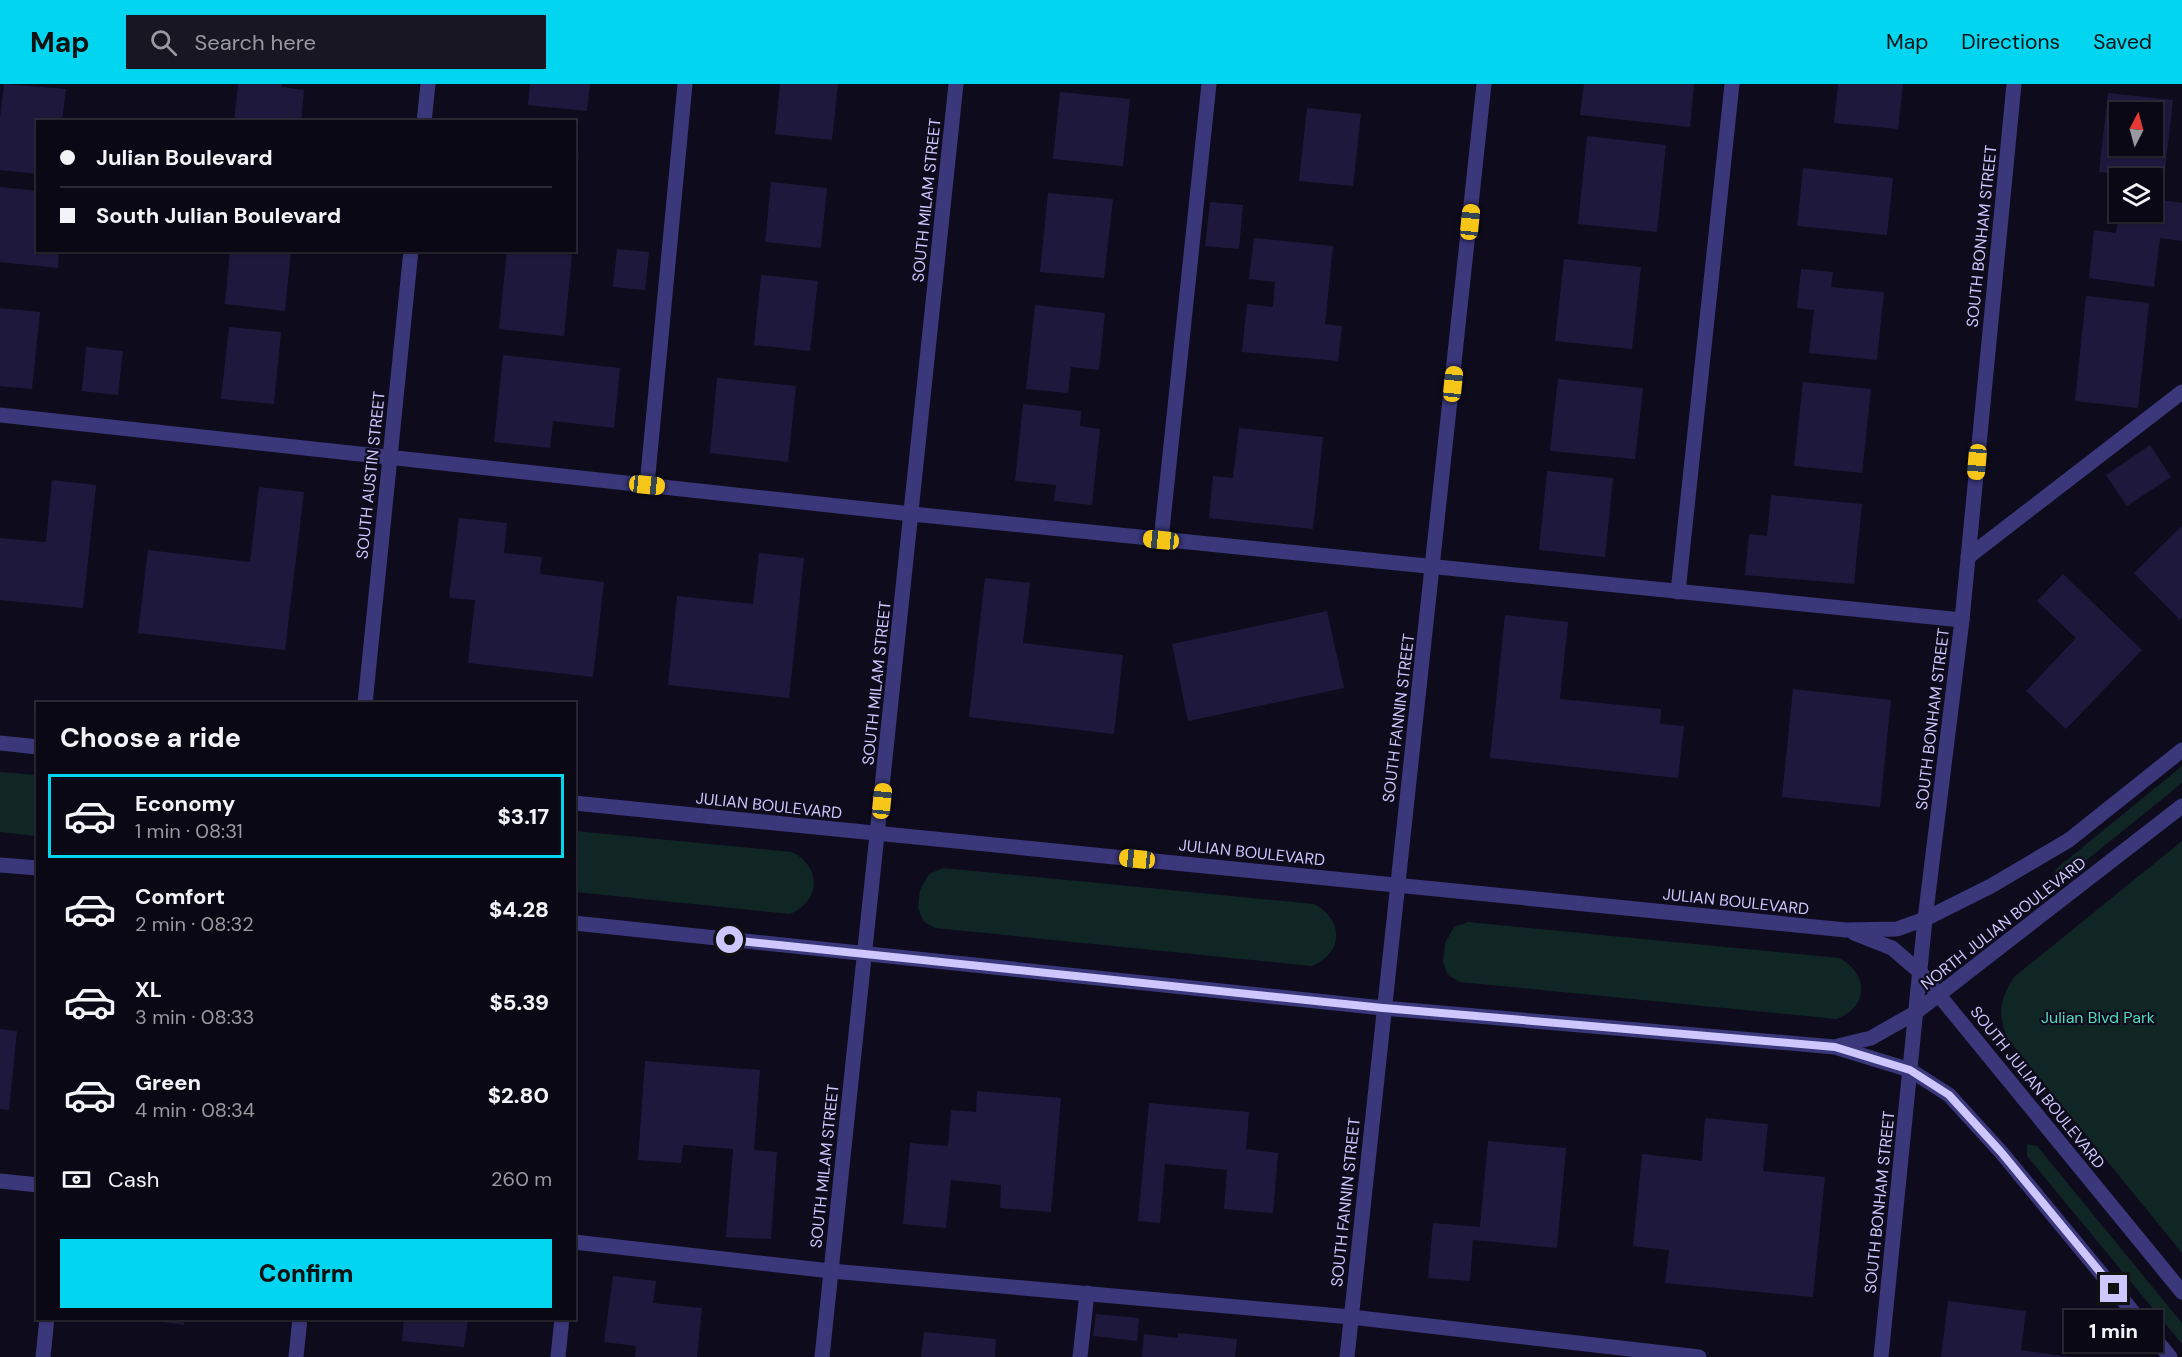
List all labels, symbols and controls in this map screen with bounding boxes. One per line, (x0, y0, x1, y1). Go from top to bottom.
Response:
search box (126, 15, 546, 69)
text: Map (30, 24, 90, 61)
icon: search (147, 26, 180, 59)
text: Search here (195, 28, 316, 57)
text: Map (1886, 28, 1928, 56)
text: Directions (1961, 28, 2060, 56)
text: Saved (2093, 28, 2152, 56)
north arrow (2109, 102, 2163, 156)
map controls (2109, 102, 2163, 222)
street label: SOUTH MILAM STREET (907, 117, 946, 283)
text: Julian Boulevard (96, 143, 273, 172)
street label: SOUTH BONHAM STREET (1961, 144, 2002, 328)
button: layers (2109, 168, 2163, 222)
text: South Julian Boulevard (96, 201, 341, 230)
car (1459, 203, 1481, 241)
car (1442, 365, 1464, 403)
street label: SOUTH AUSTIN STREET (351, 390, 390, 560)
car (1966, 443, 1988, 481)
car (628, 474, 666, 496)
car (1142, 529, 1180, 551)
street label: SOUTH MILAM STREET (857, 600, 896, 766)
street label: SOUTH BONHAM STREET (1911, 627, 1954, 811)
street label: SOUTH FANNIN STREET (1378, 632, 1419, 804)
text: Choose a ride (60, 720, 241, 755)
car (871, 782, 893, 820)
street label: JULIAN BOULEVARD (695, 787, 843, 824)
icon: car (63, 789, 117, 843)
text: Economy (135, 789, 235, 818)
text: $3.17 (498, 802, 549, 831)
text: 1 min · 08:31 (135, 818, 243, 844)
street label: JULIAN BOULEVARD (1178, 834, 1326, 871)
car (1118, 848, 1156, 870)
street label: NORTH JULIAN BOULEVARD (1916, 852, 2090, 994)
icon: car (63, 882, 117, 936)
text: Comfort (135, 882, 225, 911)
street label: JULIAN BOULEVARD (1662, 883, 1810, 920)
text: $4.28 (489, 895, 549, 924)
text: 2 min · 08:32 (135, 911, 254, 937)
route start (716, 926, 743, 953)
icon: car (63, 975, 117, 1029)
text: XL (135, 975, 162, 1004)
text: $5.39 (490, 988, 549, 1017)
street label: SOUTH JULIAN BOULEVARD (1966, 1002, 2110, 1173)
text: 3 min · 08:33 (135, 1004, 254, 1030)
park label: Julian Blvd Park (2041, 1007, 2155, 1028)
icon: car (63, 1068, 117, 1122)
text: Green (135, 1068, 201, 1097)
text: $2.80 (488, 1081, 549, 1110)
street label: SOUTH MILAM STREET (805, 1083, 844, 1249)
text: 4 min · 08:34 (135, 1097, 255, 1123)
street label: SOUTH BONHAM STREET (1859, 1110, 1900, 1294)
street label: SOUTH FANNIN STREET (1326, 1116, 1365, 1288)
icon: cash (60, 1163, 93, 1196)
text: Cash (108, 1165, 159, 1194)
text: 260 m (491, 1166, 552, 1192)
button: Confirm (60, 1239, 552, 1308)
route end (2100, 1275, 2127, 1302)
callout: 1 min (2064, 1310, 2164, 1352)
text: 1 min (2089, 1318, 2138, 1344)

